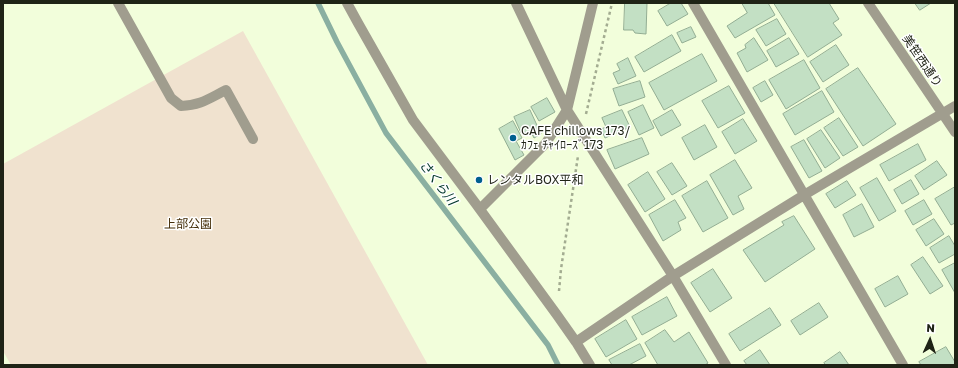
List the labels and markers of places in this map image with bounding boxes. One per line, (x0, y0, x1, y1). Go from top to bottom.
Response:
place label: CAFE chillows 173/ ｶﾌｪ ﾁｬｲﾛｰｽﾞ173 (521, 124, 630, 152)
marker: CAFE chillows 173/ ｶﾌｪ ﾁｬｲﾛｰｽﾞ173 (508, 133, 518, 143)
place label: レンタルBOX平和 (487, 173, 584, 187)
marker: レンタルBOX平和 (474, 175, 484, 185)

